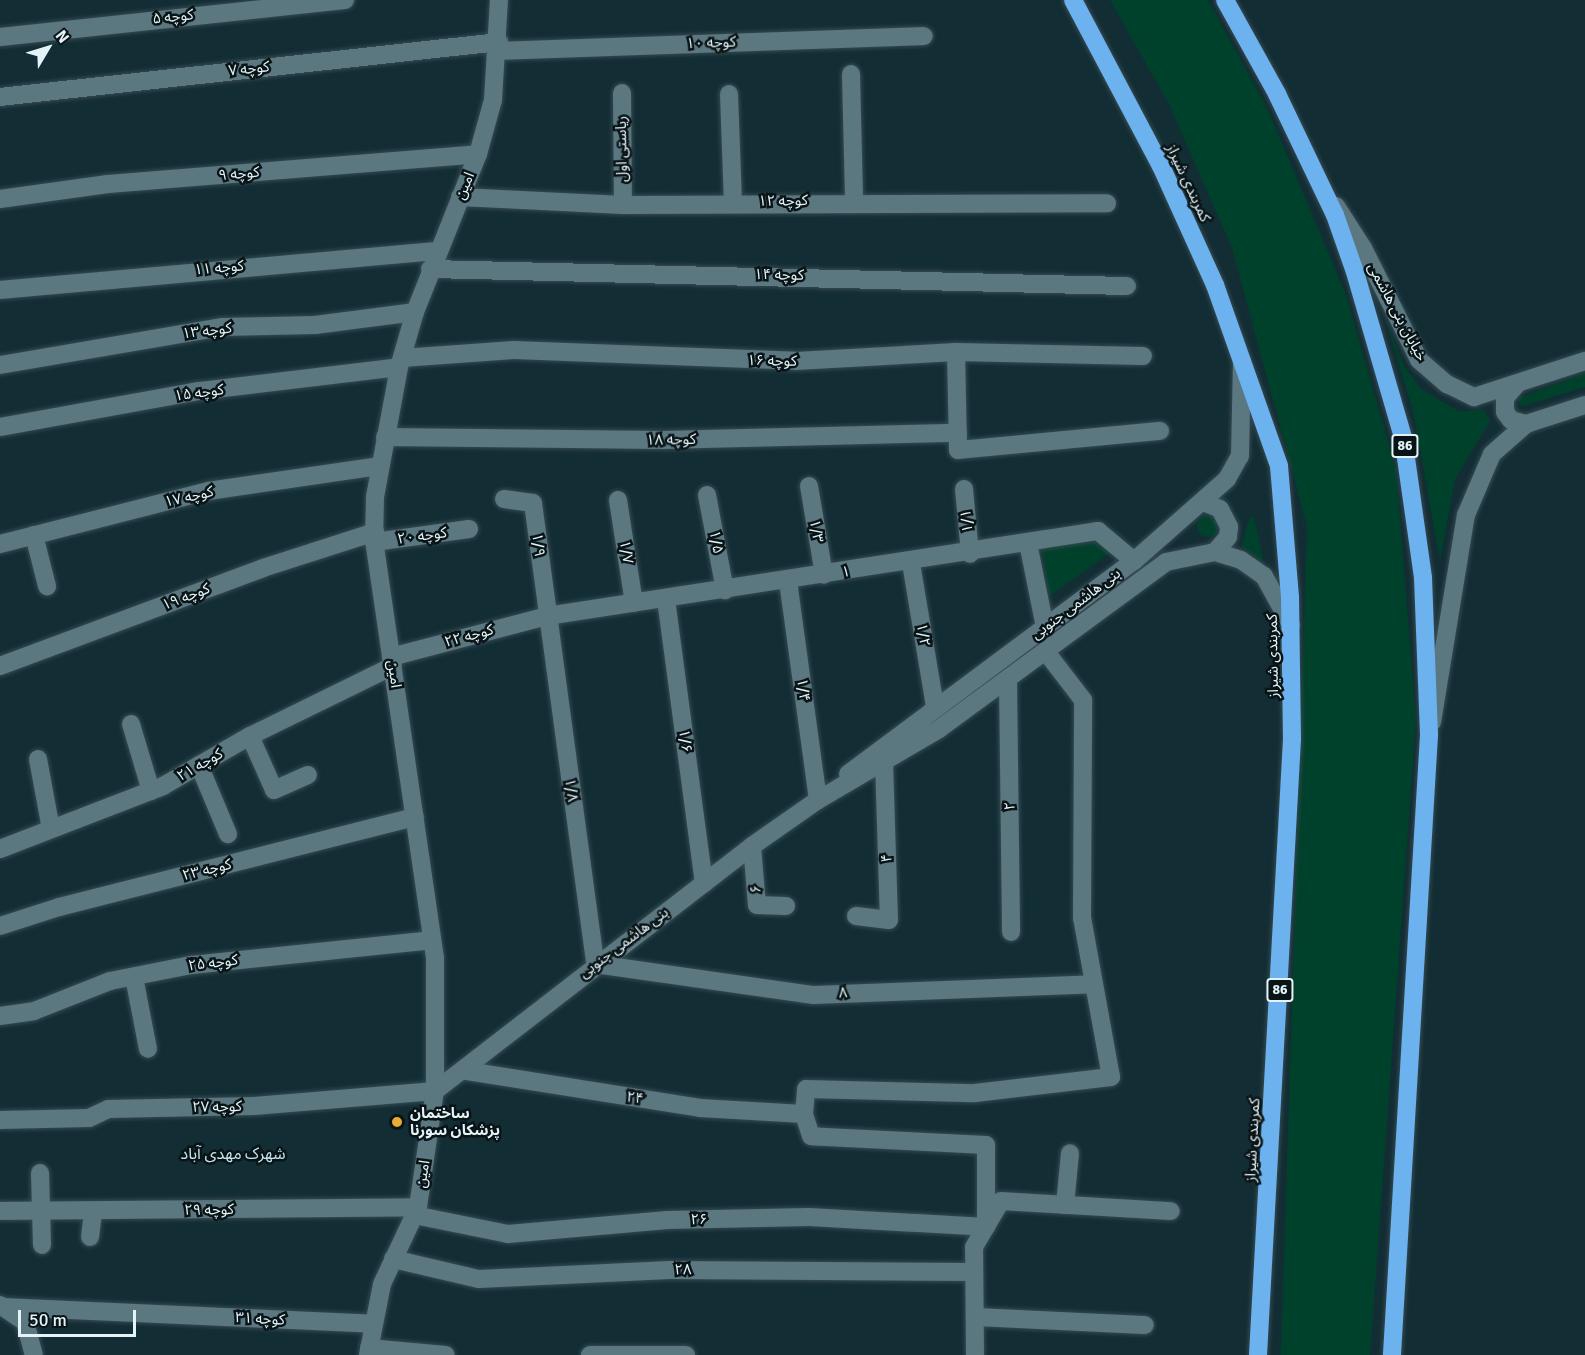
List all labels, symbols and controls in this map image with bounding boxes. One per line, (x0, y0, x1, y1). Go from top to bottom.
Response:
street label: کوچه ۵ (152, 6, 194, 28)
north arrow (18, 18, 78, 78)
text: N (51, 26, 73, 47)
street label: کوچه ۱۰ (686, 33, 736, 53)
street label: کوچه ۷ (228, 58, 270, 80)
street label: ریاستی اول (612, 116, 632, 182)
street label: کمربندی شیراز (1162, 141, 1214, 225)
street label: کوچه ۹ (218, 163, 260, 185)
street label: امین (451, 170, 479, 202)
street label: کوچه ۱۲ (758, 192, 808, 210)
street label: کوچه ۱۱ (193, 257, 245, 279)
street label: خیابان بنی هاشمی (1364, 260, 1430, 364)
street label: کوچه ۱۴ (754, 266, 804, 284)
street label: کوچه ۱۳ (181, 319, 233, 343)
street label: کوچه ۱۶ (747, 352, 797, 370)
street label: کوچه ۱۵ (173, 381, 225, 405)
street label: کوچه ۱۸ (646, 431, 696, 449)
road number: 86 (1390, 435, 1420, 457)
street label: کوچه ۱۷ (163, 483, 215, 511)
street label: ۱/۱ (957, 508, 977, 534)
street label: ۱/۳ (805, 518, 827, 544)
street label: کوچه ۲۰ (396, 524, 448, 548)
street label: ۱/۵ (705, 529, 727, 555)
street label: ۱/۹ (528, 532, 548, 558)
street label: ۱/۷ (615, 539, 637, 565)
street label: ۱ (840, 562, 852, 582)
street label: بنی هاشمی جنوبی (1028, 564, 1124, 644)
street label: کوچه ۱۹ (160, 580, 212, 614)
street label: کمربندی شیراز (1263, 614, 1283, 698)
street label: کوچه ۲۲ (443, 621, 495, 651)
street label: ۱/۲ (912, 622, 934, 648)
street label: امین (383, 659, 405, 689)
street label: ۱/۴ (792, 677, 814, 703)
street label: ۱/۶ (674, 728, 696, 754)
street label: کوچه ۲۱ (174, 745, 226, 785)
street label: ۱/۸ (560, 777, 582, 803)
street label: ۲ (1001, 802, 1019, 810)
street label: ۴ (878, 853, 896, 863)
street label: کوچه ۲۳ (181, 855, 233, 885)
street label: ۶ (747, 884, 765, 894)
street label: بنی هاشمی جنوبی (576, 903, 672, 983)
street label: کوچه ۲۵ (187, 951, 239, 975)
road number: 86 (1265, 979, 1295, 1001)
street label: ۸ (838, 984, 848, 1002)
street label: ۲۴ (625, 1088, 645, 1108)
street label: کمربندی شیراز (1242, 1097, 1264, 1183)
street label: کوچه ۲۷ (192, 1098, 242, 1116)
place label: ساختمان پزشکان سورنا (410, 1104, 500, 1139)
marker: ساختمان پزشکان سورنا (388, 1113, 406, 1131)
district label: شهرک مهدی آباد (181, 1144, 285, 1164)
street label: امین (412, 1159, 434, 1189)
street label: کوچه ۲۹ (184, 1201, 234, 1219)
street label: ۲۶ (690, 1211, 708, 1229)
street label: ۲۸ (674, 1261, 692, 1279)
scale bar (21, 1298, 140, 1336)
text: 50 m (29, 1309, 67, 1331)
street label: کوچه ۳۱ (235, 1309, 285, 1329)

